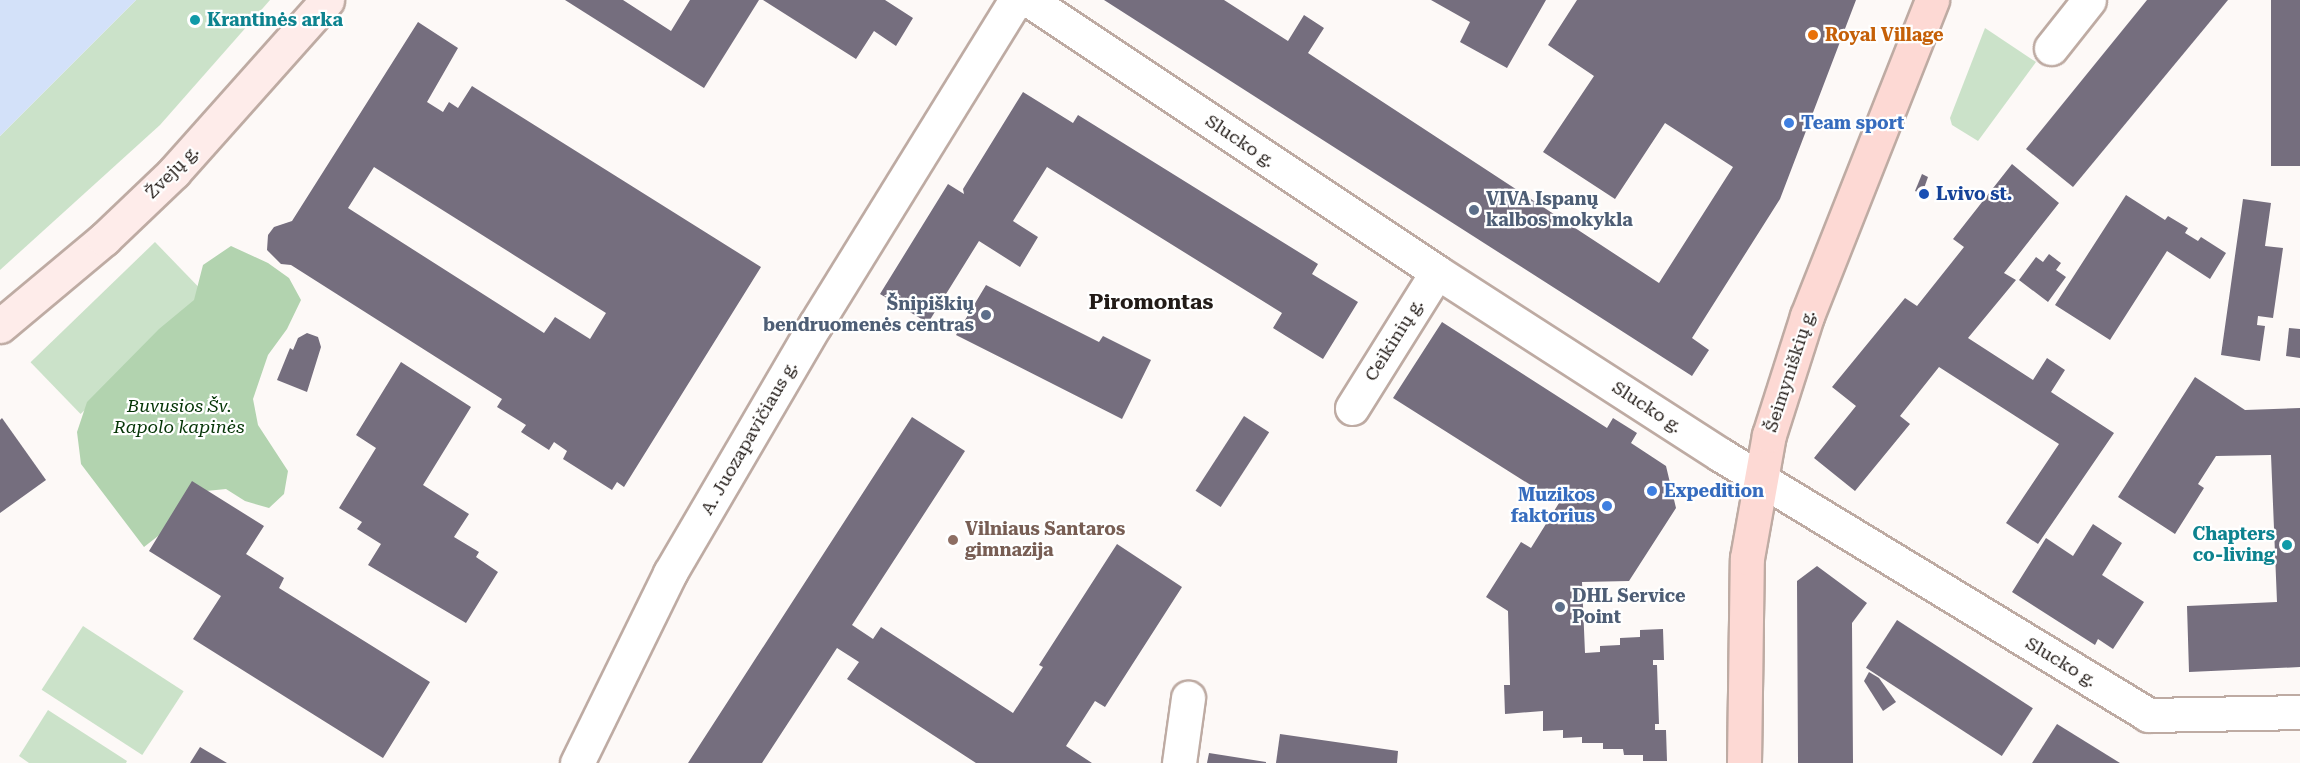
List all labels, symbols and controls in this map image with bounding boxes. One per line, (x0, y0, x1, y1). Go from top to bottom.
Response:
place label: Krantinės arka (207, 9, 343, 31)
marker: Krantinės arka (188, 13, 202, 27)
place label: Royal Village (1825, 24, 1944, 46)
marker: Royal Village (1806, 28, 1820, 42)
street label: Slucko g. (1201, 110, 1279, 172)
place label: Team sport (1801, 112, 1904, 134)
marker: Team sport (1782, 116, 1796, 130)
street label: Žvejų g. (141, 141, 203, 203)
place label: Lvivo st. (1936, 183, 2012, 205)
marker: Lvivo st. (1917, 187, 1931, 201)
place label: VIVA Ispanų kalbos mokykla (1486, 189, 1633, 232)
marker: VIVA Ispanų kalbos mokykla (1467, 203, 1481, 217)
district label: Piromontas (1089, 289, 1213, 315)
place label: Šnipiškių bendruomenės centras (763, 294, 974, 336)
street label: Ceikinių g. (1360, 295, 1428, 385)
street label: Šeimyniškių g. (1760, 307, 1820, 435)
marker: Šnipiškių bendruomenės centras (979, 308, 993, 322)
street label: A. Juozapavičiaus g. (696, 357, 802, 519)
street label: Slucko g. (1608, 376, 1686, 438)
park label: Buvusios Šv. Rapolo kapinės (113, 396, 245, 438)
place label: Expedition (1664, 480, 1764, 502)
marker: Expedition (1645, 484, 1659, 498)
place label: Muzikos faktorius (1511, 485, 1595, 528)
marker: Muzikos faktorius (1600, 499, 1614, 513)
place label: Vilniaus Santaros gimnazija (965, 519, 1125, 562)
place label: Chapters co-living (2192, 524, 2275, 566)
marker: Vilniaus Santaros gimnazija (946, 533, 960, 547)
marker: Chapters co-living (2280, 538, 2294, 552)
place label: DHL Service Point (1572, 586, 1686, 628)
marker: DHL Service Point (1553, 600, 1567, 614)
street label: Slucko g. (2022, 632, 2100, 692)

